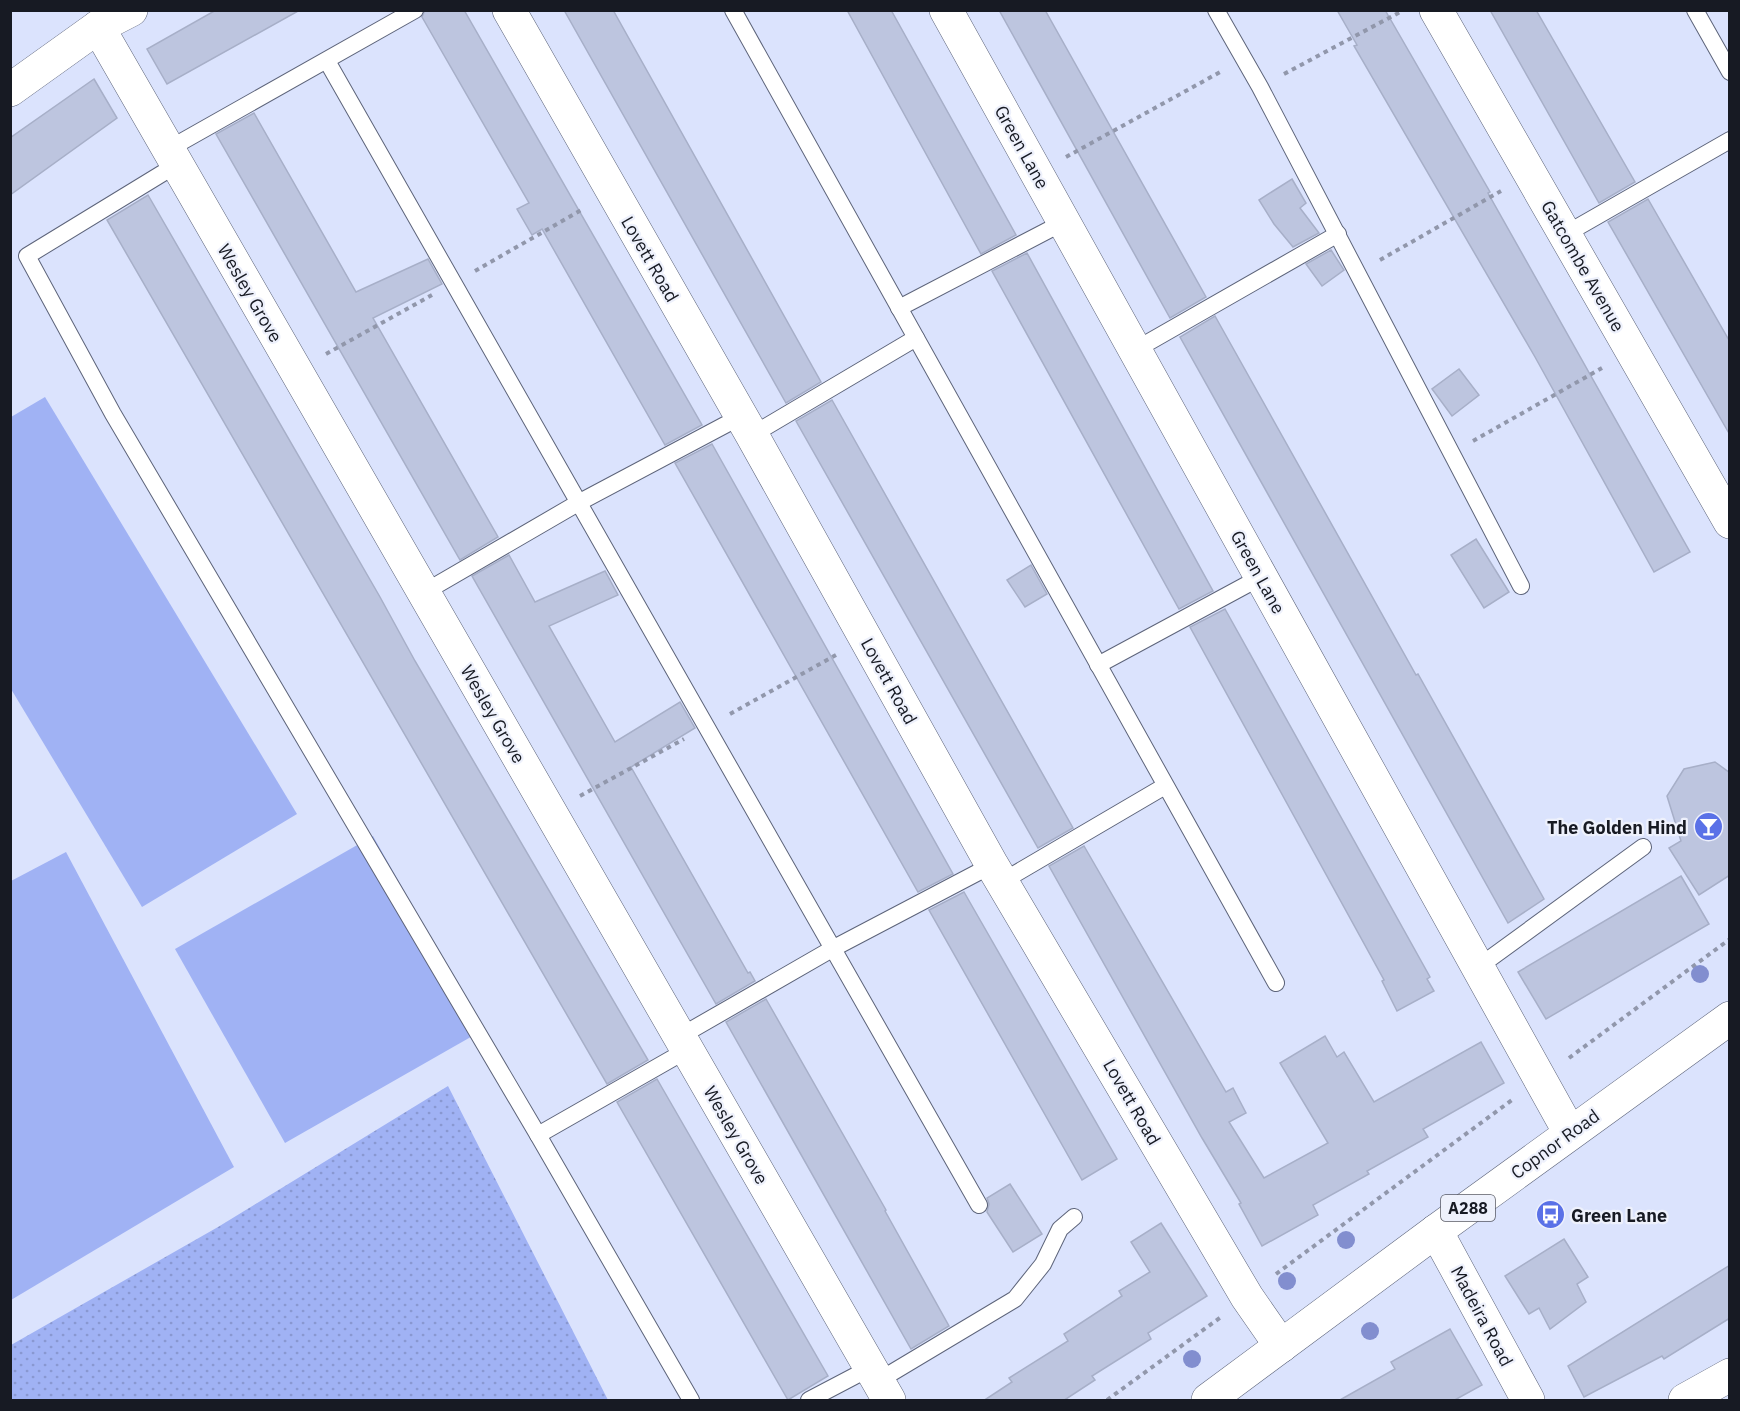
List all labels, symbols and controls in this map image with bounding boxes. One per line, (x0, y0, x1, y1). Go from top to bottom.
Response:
street label: Green Lane (990, 101, 1054, 193)
street label: Gatcombe Avenue (1536, 196, 1630, 336)
street label: Lovett Road (616, 212, 684, 306)
street label: Wesley Grove (213, 240, 287, 346)
street label: Green Lane (1226, 526, 1290, 618)
street label: Lovett Road (856, 634, 922, 728)
street label: Wesley Grove (456, 661, 530, 767)
bar icon: The Golden Hind (1692, 811, 1724, 843)
place label: The Golden Hind (1547, 816, 1687, 839)
street label: Lovett Road (1098, 1055, 1166, 1149)
street label: Wesley Grove (699, 1082, 773, 1188)
street label: Copnor Road (1506, 1104, 1604, 1184)
road number: A288 (1441, 1195, 1495, 1221)
bus stop icon: Green Lane (1534, 1199, 1566, 1231)
place label: Green Lane (1571, 1204, 1667, 1227)
street label: Madeira Road (1446, 1262, 1518, 1370)

